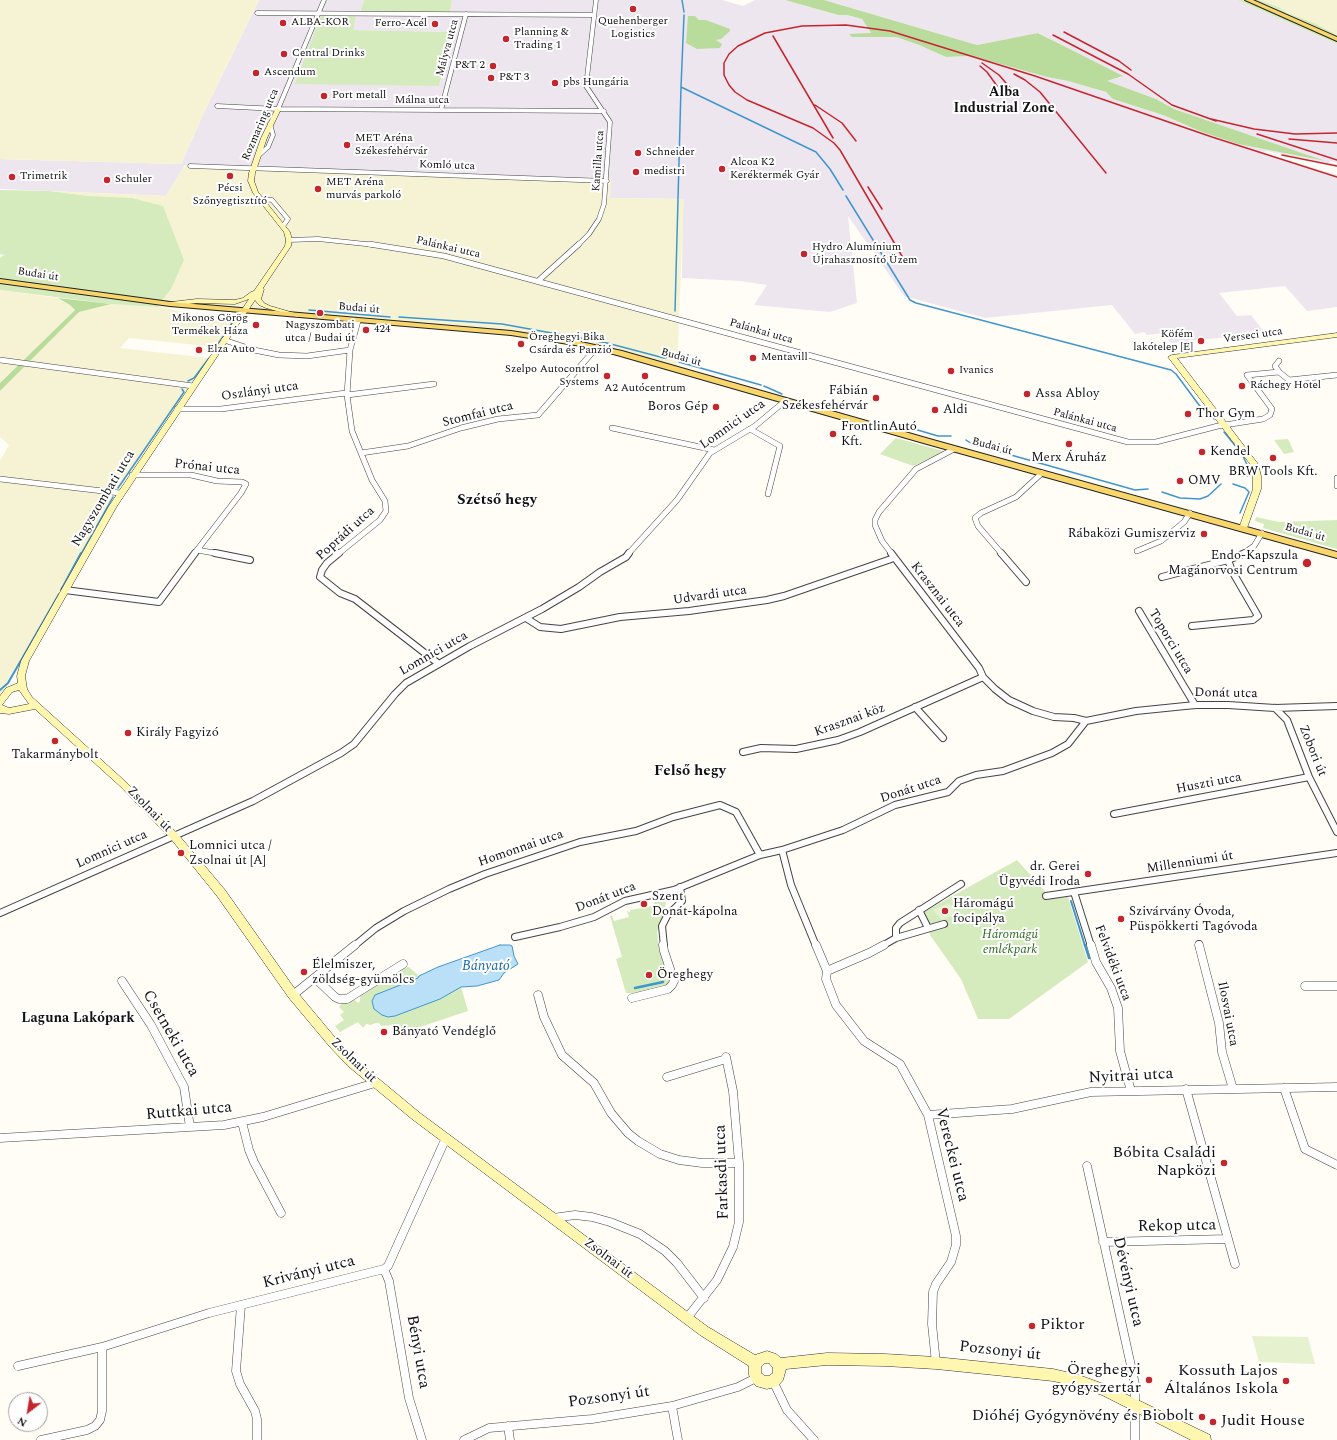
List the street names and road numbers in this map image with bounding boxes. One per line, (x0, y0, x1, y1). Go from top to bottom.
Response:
street label: Mályva utca (434, 18, 462, 78)
street label: Rozmaring utca (240, 87, 282, 163)
street label: Málna utca (395, 94, 449, 108)
street label: Kamilla utca (590, 130, 608, 192)
street label: Komló utca (419, 158, 475, 174)
street label: Palánkai utca (415, 234, 481, 262)
street label: Budai út (17, 265, 59, 285)
street label: Budai út (338, 301, 380, 317)
street label: Palánkai utca (728, 317, 794, 347)
street label: Verseci utca (1223, 325, 1283, 347)
street label: Budai út (659, 346, 703, 370)
street label: Oszlányi utca (220, 379, 300, 405)
street label: Lomnici utca (697, 397, 769, 453)
street label: Stomfai utca (441, 399, 515, 431)
street label: Palánkai utca (1052, 406, 1118, 436)
street label: Budai út (970, 435, 1014, 459)
street label: Nagyszombati utca (69, 448, 139, 550)
street label: Prónai utca (173, 457, 241, 479)
street label: Poprádi utca (314, 504, 378, 564)
street label: Budai út (1283, 521, 1327, 545)
street label: Krasznai utca (907, 559, 967, 631)
street label: Udvardi utca (672, 583, 748, 609)
street label: Toporci utca (1145, 607, 1195, 677)
street label: Lomnici utca (397, 628, 471, 680)
street label: Donát utca (1194, 686, 1258, 702)
street label: Krasznai köz (813, 701, 887, 741)
street label: Zobori út (1295, 723, 1329, 779)
street label: Huszti utca (1175, 770, 1243, 798)
street label: Donát utca (878, 773, 944, 807)
street label: Zsolnai út (123, 784, 175, 836)
street label: Lomnici utca (74, 827, 150, 873)
street label: Homonnai utca (476, 827, 566, 871)
street label: Millenniumi út (1146, 848, 1234, 878)
street label: Donát utca (574, 879, 638, 917)
street label: Felvidéki utca (1090, 923, 1134, 1003)
street label: Ilosvai utca (1213, 980, 1241, 1048)
street label: Csetneki utca (137, 987, 203, 1081)
street label: Zsolnai út (327, 1035, 379, 1087)
street label: Nyitrai utca (1088, 1065, 1174, 1089)
street label: Ruttkai utca (145, 1099, 233, 1125)
street label: Vereckei utca (930, 1106, 972, 1204)
street label: Farkasdi utca (712, 1124, 734, 1220)
street label: Rekop utca (1137, 1217, 1217, 1237)
street label: Zsolnai út (580, 1235, 636, 1283)
street label: Dévényi utca (1107, 1235, 1147, 1329)
street label: Kriványi utca (261, 1252, 357, 1294)
street label: Bényi utca (401, 1314, 433, 1390)
street label: Pozsonyi út (958, 1338, 1042, 1366)
street label: Pozsonyi út (567, 1383, 651, 1413)

